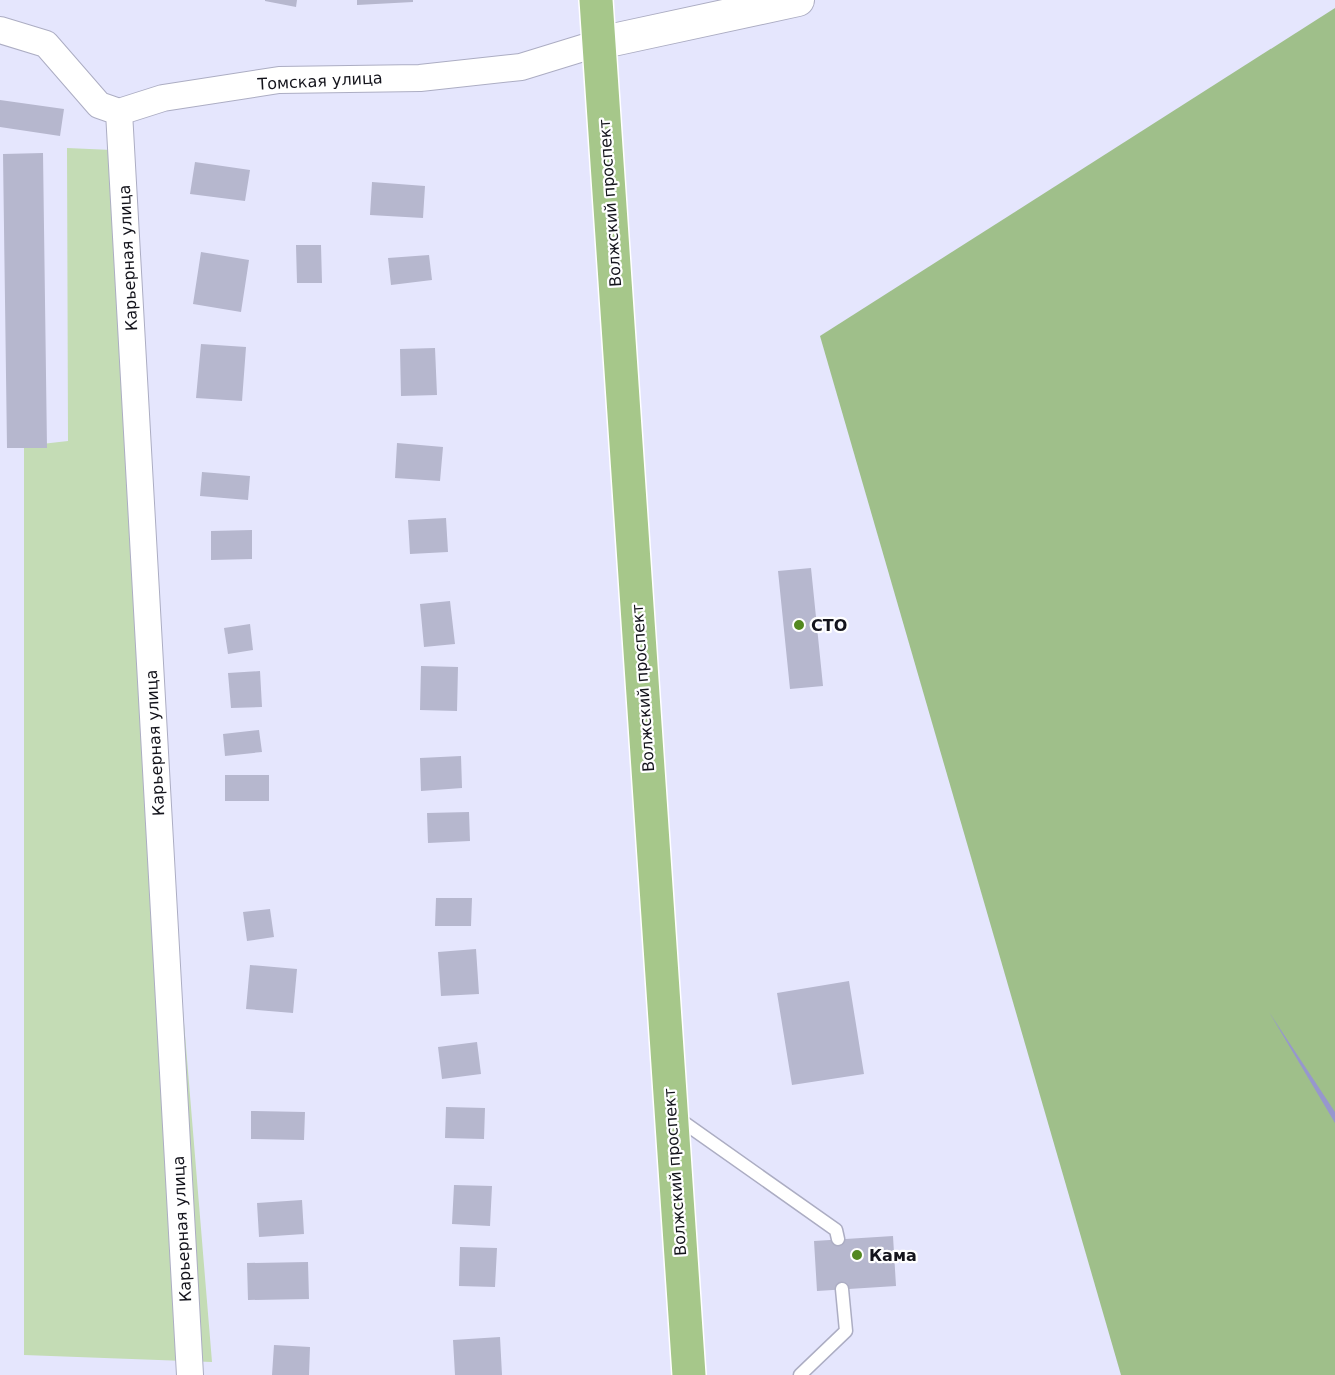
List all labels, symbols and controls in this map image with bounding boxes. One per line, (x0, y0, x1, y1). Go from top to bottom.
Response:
street label: Томская улица (256, 68, 383, 94)
street label: Волжский проспект (595, 118, 625, 288)
street label: Карьерная улица (115, 184, 141, 332)
street label: Волжский проспект (628, 603, 658, 773)
place label: СТО (811, 616, 847, 635)
marker: СТО (792, 618, 806, 632)
street label: Карьерная улица (142, 669, 168, 817)
street label: Волжский проспект (660, 1087, 690, 1257)
street label: Карьерная улица (169, 1155, 195, 1303)
place label: Кама (869, 1246, 917, 1265)
marker: Кама (850, 1248, 864, 1262)

